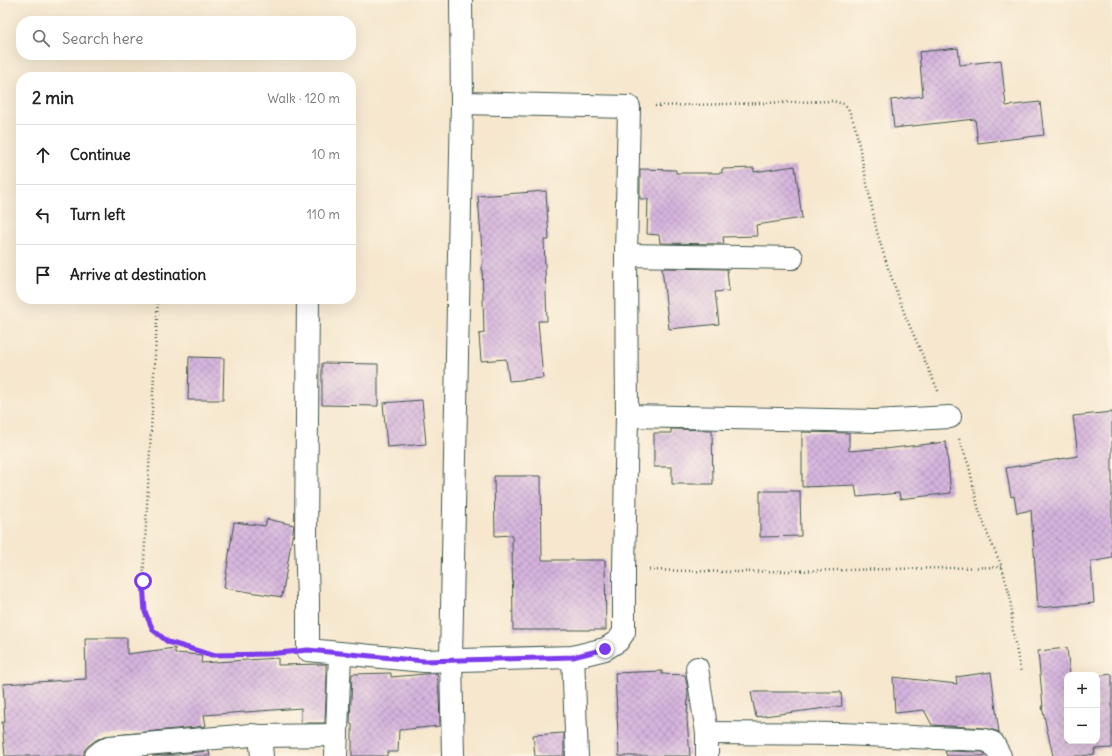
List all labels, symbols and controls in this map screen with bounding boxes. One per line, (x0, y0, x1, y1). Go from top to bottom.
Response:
search box (16, 16, 356, 60)
icon: search (30, 27, 52, 49)
text: Search here (62, 29, 143, 48)
text: 2 min (32, 87, 74, 109)
text: Walk · 120 m (267, 90, 340, 107)
icon: ahead (32, 144, 54, 166)
text: Continue (70, 145, 131, 164)
text: 10 m (312, 146, 340, 163)
icon: left (32, 204, 54, 226)
text: Turn left (70, 205, 125, 224)
text: 110 m (307, 206, 340, 223)
icon: arrive (32, 264, 54, 286)
text: Arrive at destination (70, 265, 206, 284)
route start (134, 572, 152, 590)
route end (596, 640, 614, 658)
map controls (1064, 672, 1100, 744)
button: + (1064, 672, 1100, 708)
button: − (1064, 708, 1100, 744)

